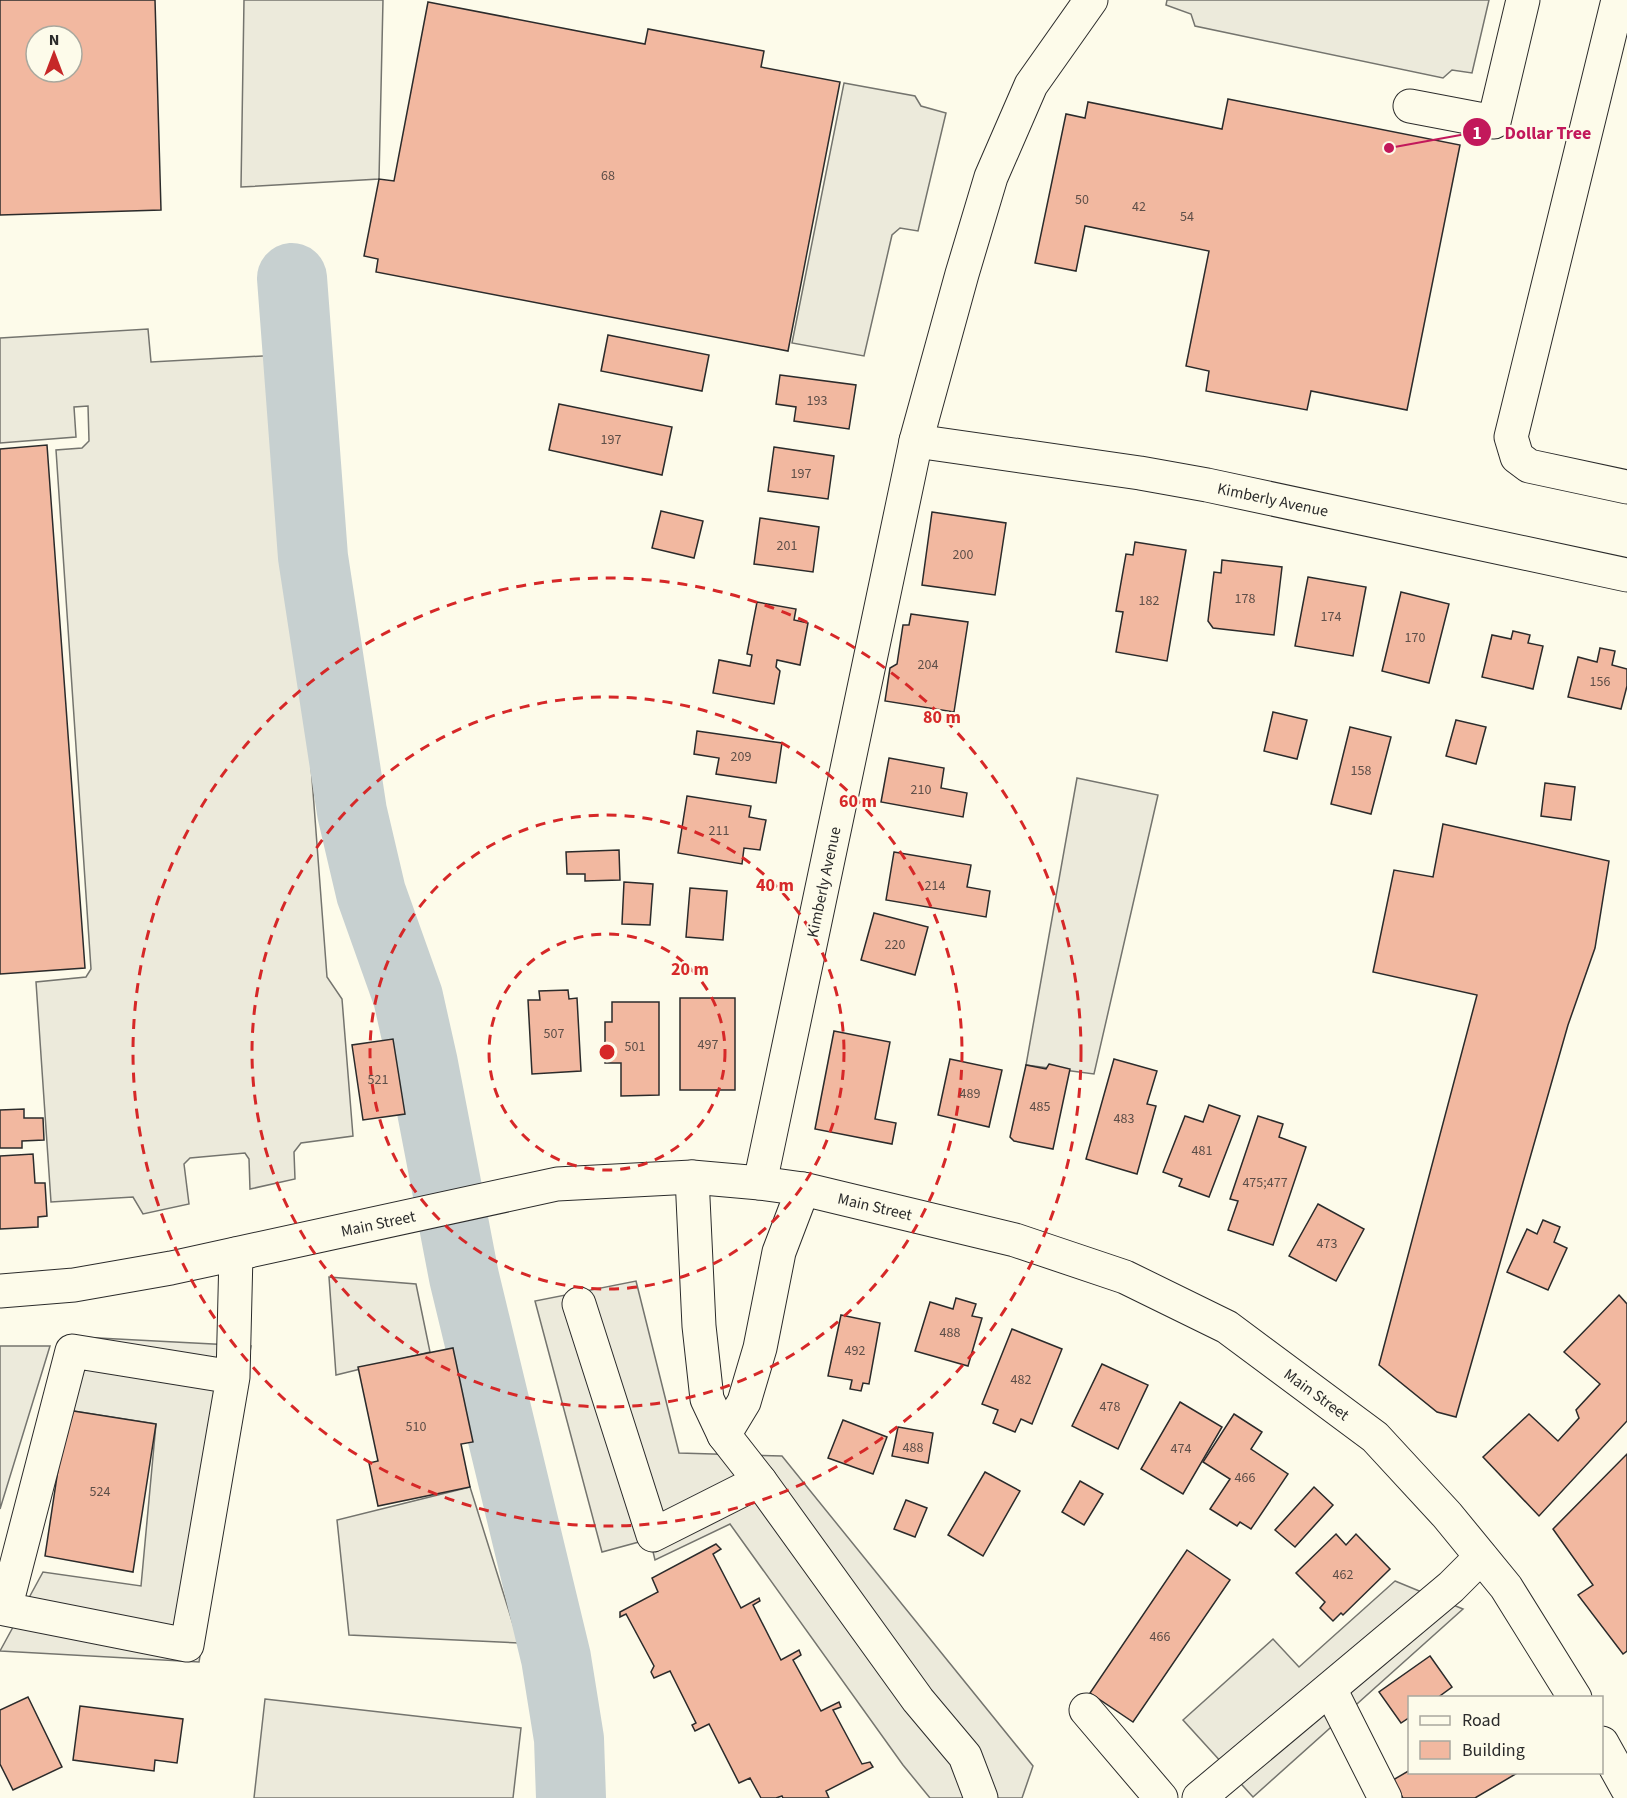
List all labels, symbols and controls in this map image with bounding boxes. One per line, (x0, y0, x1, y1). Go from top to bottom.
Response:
north arrow (24, 24, 84, 84)
text: N (49, 29, 59, 51)
callout: Dollar Tree (1462, 114, 1603, 150)
text: 1 (1472, 121, 1482, 146)
text: Dollar Tree (1505, 121, 1591, 146)
house number: 68 (601, 166, 615, 186)
house number: 50 (1075, 190, 1089, 210)
house number: 42 (1132, 197, 1146, 217)
house number: 54 (1180, 207, 1194, 227)
house number: 193 (807, 391, 827, 411)
house number: 197 (601, 430, 621, 450)
house number: 197 (791, 464, 811, 484)
street label: Kimberly Avenue (1215, 477, 1330, 522)
house number: 201 (777, 536, 797, 556)
house number: 200 (953, 545, 973, 565)
house number: 178 (1235, 589, 1255, 609)
house number: 182 (1139, 591, 1159, 611)
house number: 174 (1321, 607, 1341, 627)
house number: 170 (1405, 628, 1425, 648)
house number: 204 (918, 655, 938, 675)
house number: 156 (1590, 672, 1610, 692)
text: 80 m (923, 705, 961, 730)
house number: 209 (731, 747, 751, 767)
house number: 158 (1351, 761, 1371, 781)
house number: 210 (911, 780, 931, 800)
text: 60 m (839, 789, 877, 814)
house number: 211 (709, 821, 729, 841)
street label: Kimberly Avenue (801, 825, 846, 940)
text: 40 m (756, 873, 794, 898)
house number: 214 (925, 876, 945, 896)
house number: 220 (885, 935, 905, 955)
text: 20 m (671, 957, 709, 982)
house number: 507 (544, 1024, 564, 1044)
house number: 497 (698, 1035, 718, 1055)
house number: 501 (625, 1037, 645, 1057)
centre of rings (597, 1042, 617, 1062)
house number: 521 (368, 1070, 388, 1090)
house number: 489 (960, 1084, 980, 1104)
house number: 485 (1030, 1097, 1050, 1117)
house number: 483 (1114, 1109, 1134, 1129)
house number: 481 (1192, 1141, 1212, 1161)
house number: 475;477 (1242, 1173, 1288, 1193)
street label: Main Street (835, 1188, 915, 1226)
street label: Main Street (339, 1205, 418, 1243)
house number: 473 (1317, 1234, 1337, 1254)
house number: 488 (940, 1323, 960, 1343)
house number: 492 (845, 1341, 865, 1361)
street label: Main Street (1279, 1364, 1354, 1426)
house number: 482 (1011, 1370, 1031, 1390)
house number: 478 (1100, 1397, 1120, 1417)
house number: 510 (406, 1417, 426, 1437)
house number: 488 (903, 1438, 923, 1458)
house number: 474 (1171, 1439, 1191, 1459)
house number: 466 (1235, 1468, 1255, 1488)
house number: 524 (90, 1482, 110, 1502)
house number: 462 (1333, 1565, 1353, 1585)
house number: 466 (1150, 1627, 1170, 1647)
legend (1408, 1696, 1603, 1774)
text: Road (1462, 1708, 1501, 1733)
text: Building (1462, 1738, 1525, 1763)

